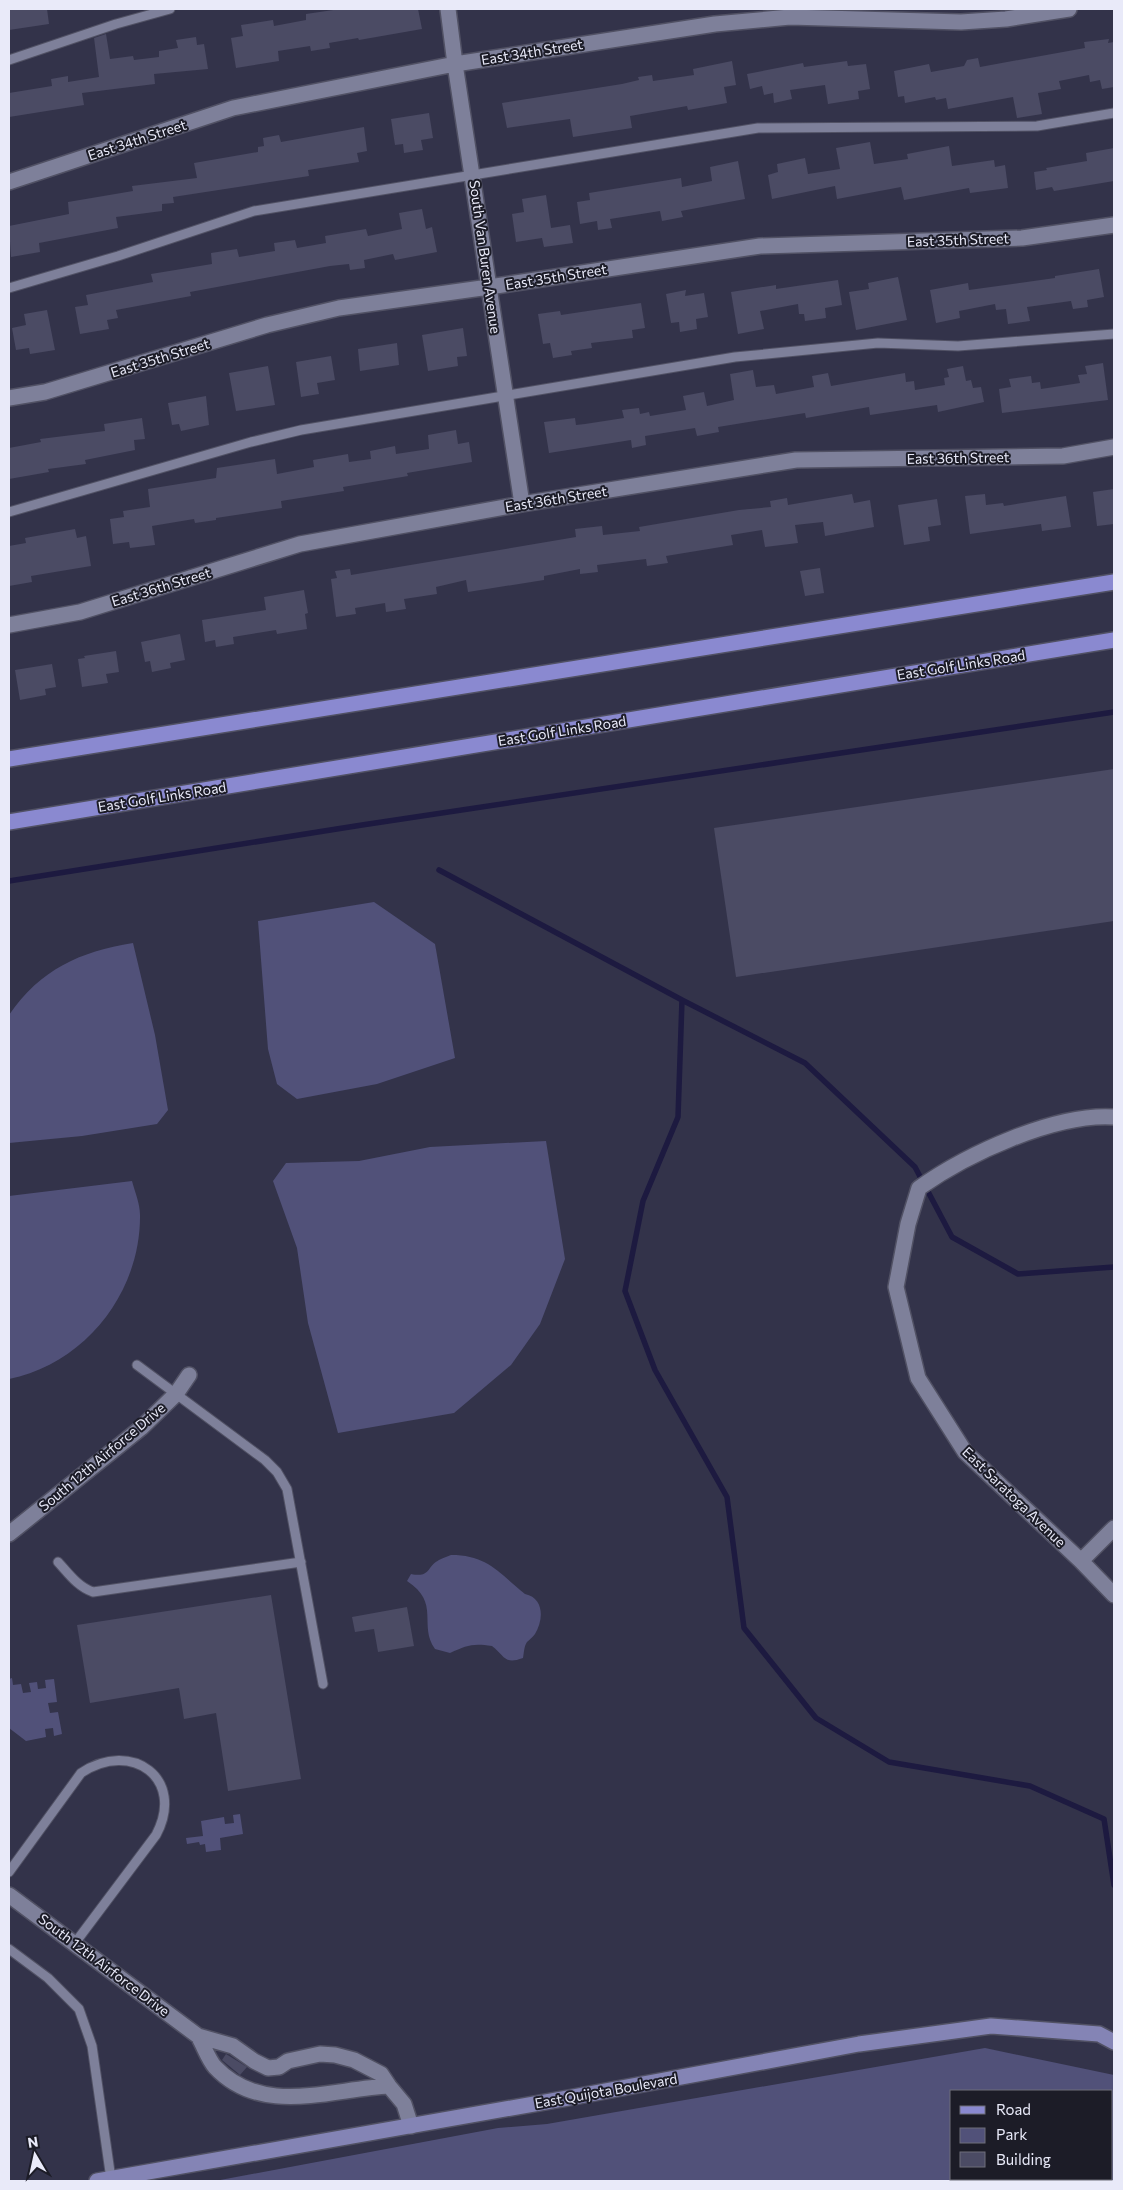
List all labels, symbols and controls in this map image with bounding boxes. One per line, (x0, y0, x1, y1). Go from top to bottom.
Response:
street label: East 34th Street (480, 35, 584, 68)
street label: East 34th Street (85, 115, 189, 163)
street label: South Van Buren Avenue (466, 179, 505, 335)
street label: East 35th Street (906, 229, 1010, 250)
street label: East 35th Street (504, 260, 608, 293)
street label: East 35th Street (108, 334, 212, 381)
street label: East 36th Street (906, 448, 1010, 467)
street label: East 36th Street (504, 482, 608, 515)
street label: East 36th Street (109, 563, 213, 610)
street label: East Golf Links Road (896, 646, 1026, 683)
street label: East Golf Links Road (497, 712, 627, 749)
street label: East Golf Links Road (97, 778, 227, 815)
street label: South 12th Airforce Drive (35, 1399, 168, 1514)
street label: East Saratoga Avenue (959, 1443, 1069, 1550)
street label: South 12th Airforce Drive (35, 1910, 173, 2019)
street label: East Quijota Boulevard (533, 2070, 679, 2111)
legend (950, 2090, 1113, 2180)
text: Road (996, 2100, 1031, 2118)
text: Park (996, 2125, 1027, 2143)
north arrow (10, 2130, 60, 2180)
text: N (26, 2132, 39, 2151)
text: Building (996, 2150, 1051, 2168)

